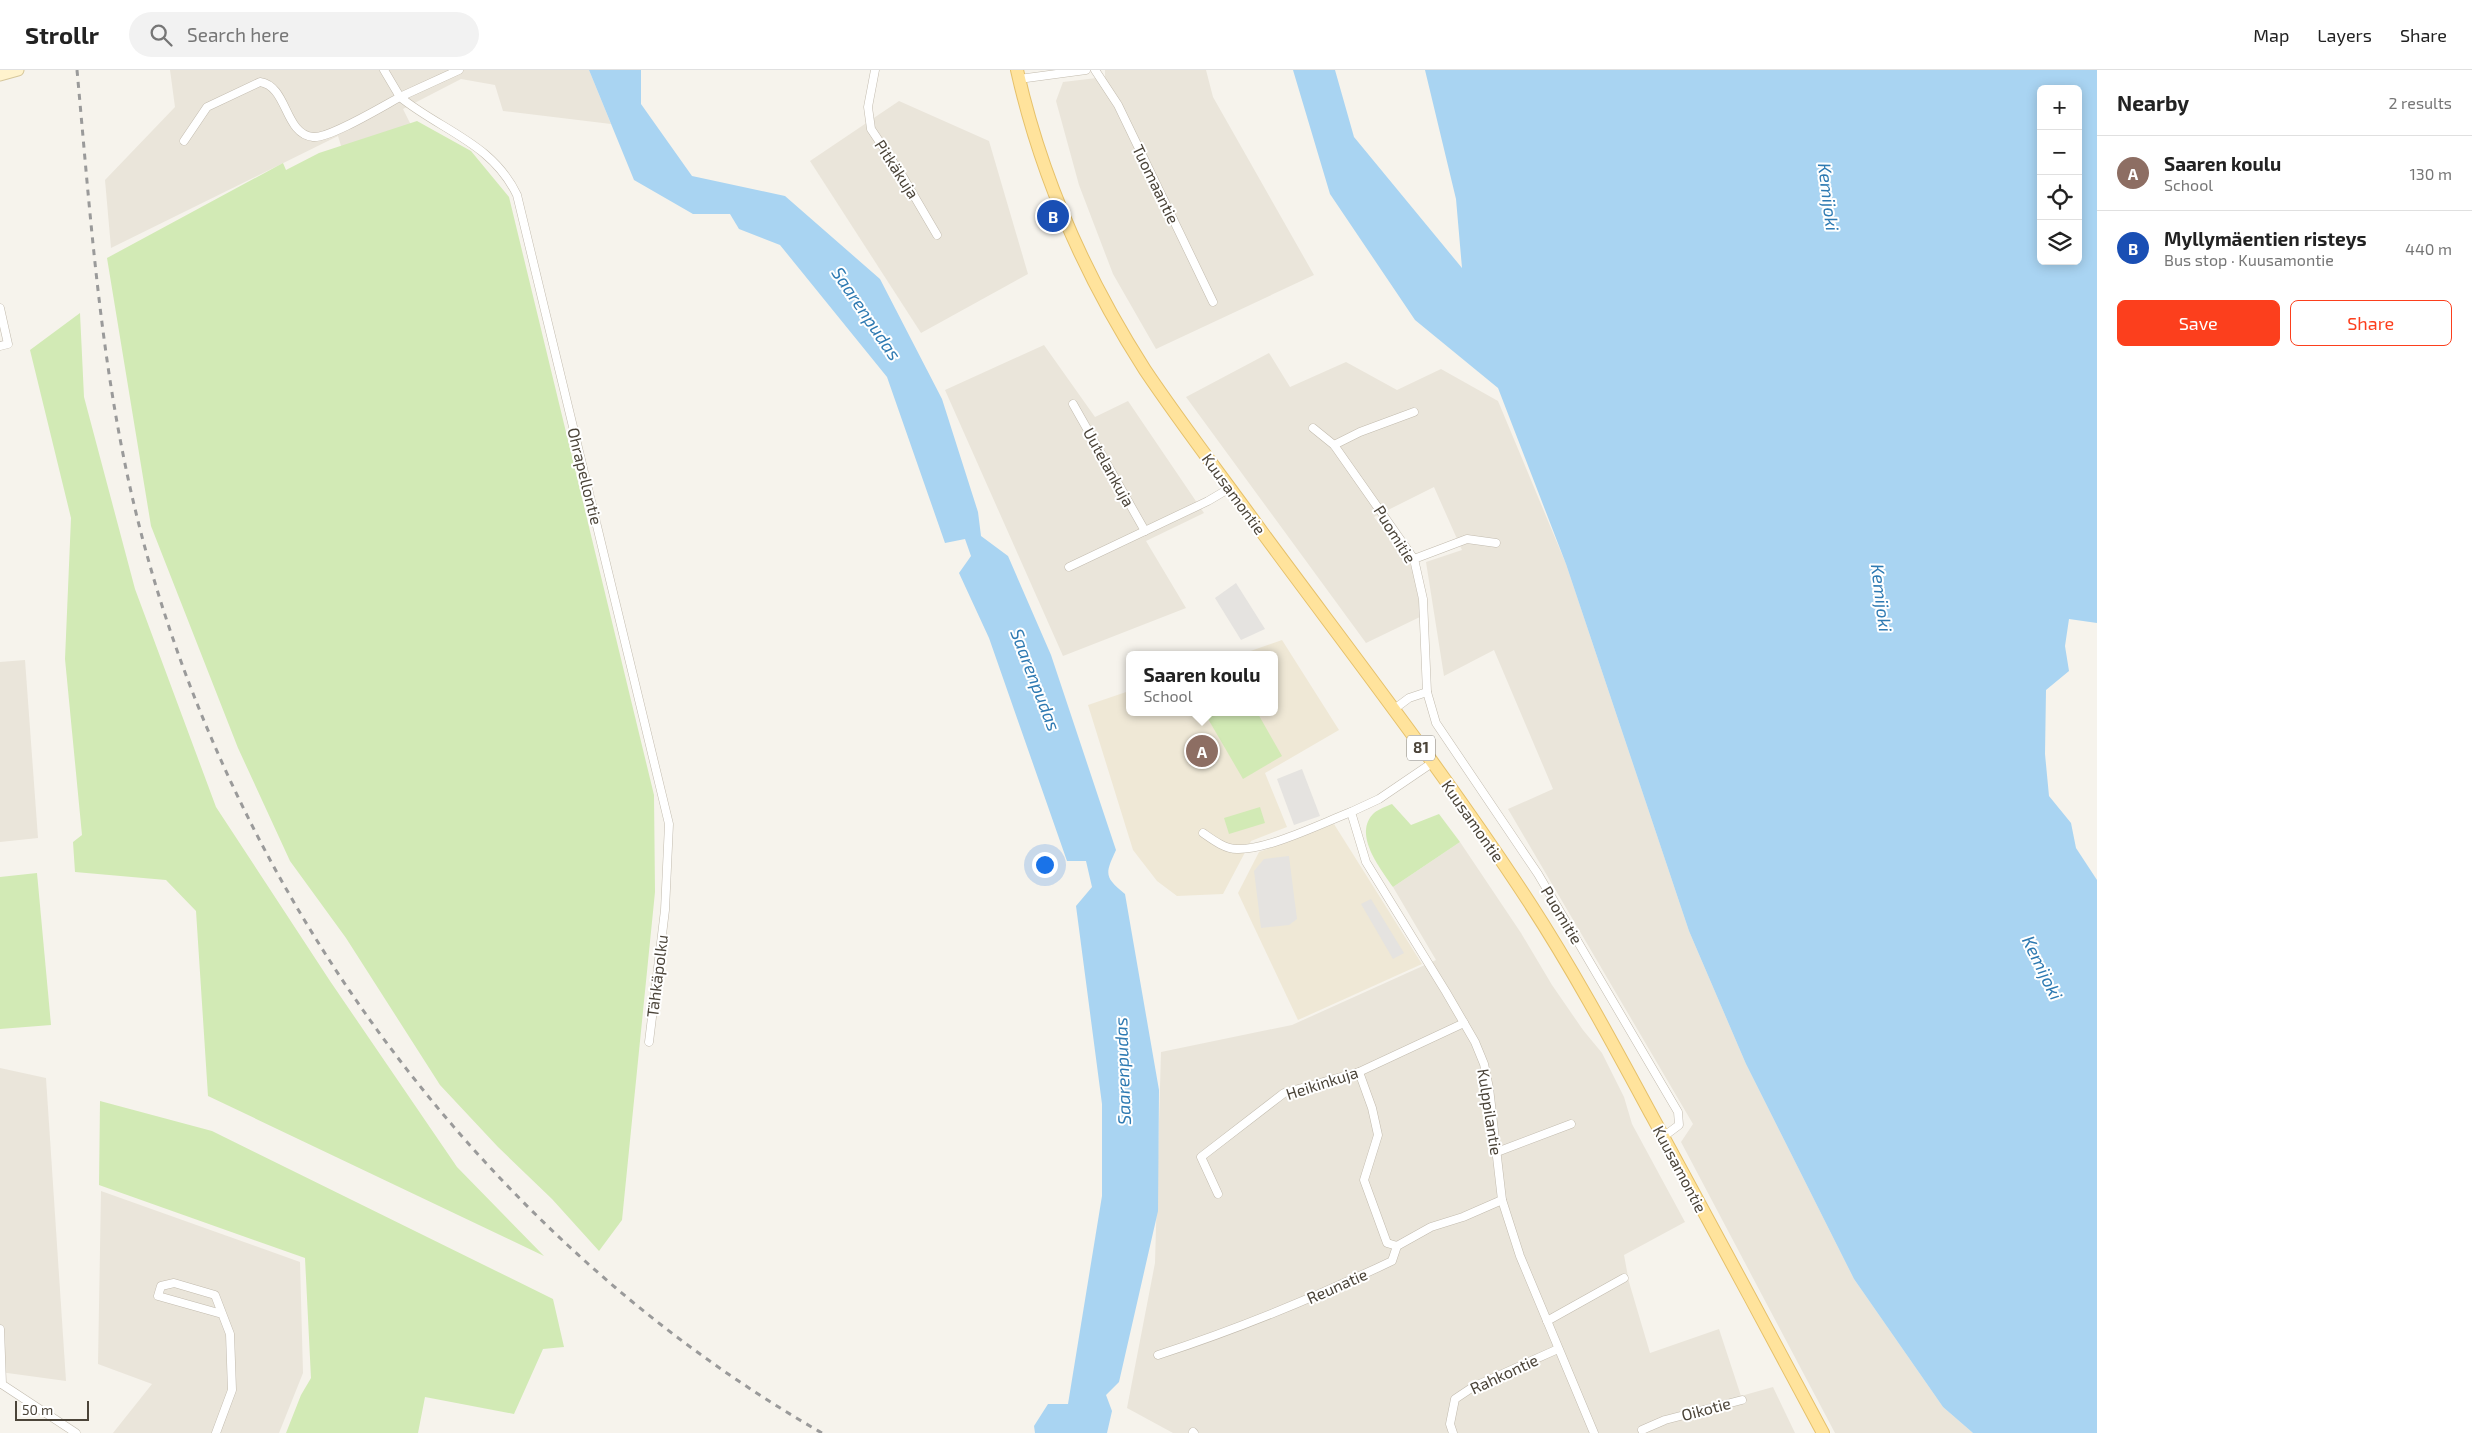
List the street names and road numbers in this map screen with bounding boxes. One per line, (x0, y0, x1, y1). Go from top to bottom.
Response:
street label: Pitkäkuja (871, 136, 923, 202)
street label: Tuomaantie (1129, 141, 1184, 226)
street label: Uutelankuja (1079, 424, 1139, 510)
street label: Ohrapellontie (564, 425, 607, 527)
street label: Kuusamontie (1199, 449, 1270, 538)
street label: Puomitie (1370, 501, 1421, 566)
road number: 81 (1407, 736, 1435, 760)
street label: Kuusamontie (1438, 776, 1509, 865)
street label: Puomitie (1538, 882, 1587, 947)
street label: Tähkäpolku (642, 933, 671, 1018)
street label: Heikinkuja (1283, 1062, 1361, 1104)
street label: Kulppilantie (1474, 1067, 1507, 1157)
street label: Kuusamontie (1650, 1122, 1711, 1215)
street label: Reunatie (1304, 1264, 1370, 1307)
street label: Rahkontie (1467, 1350, 1541, 1398)
street label: Oikotie (1679, 1393, 1733, 1424)

